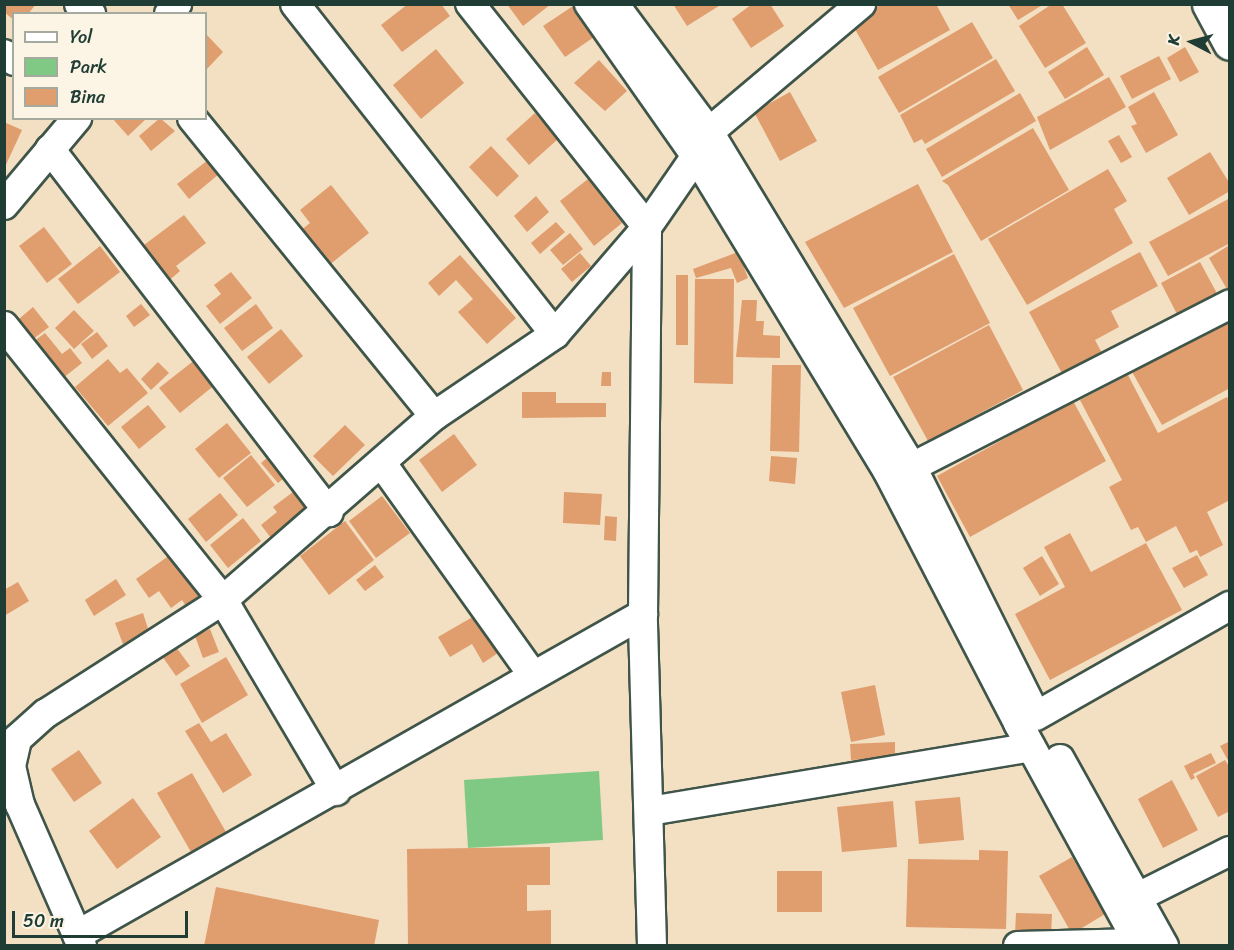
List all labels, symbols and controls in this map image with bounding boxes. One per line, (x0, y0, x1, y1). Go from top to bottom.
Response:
legend (12, 12, 207, 120)
north arrow (1162, 12, 1222, 72)
text: Yol (70, 21, 92, 53)
text: K (1159, 34, 1189, 46)
text: Park (70, 51, 107, 83)
text: Bina (70, 81, 105, 113)
scale bar (15, 899, 190, 937)
text: 50 m (23, 905, 64, 937)

